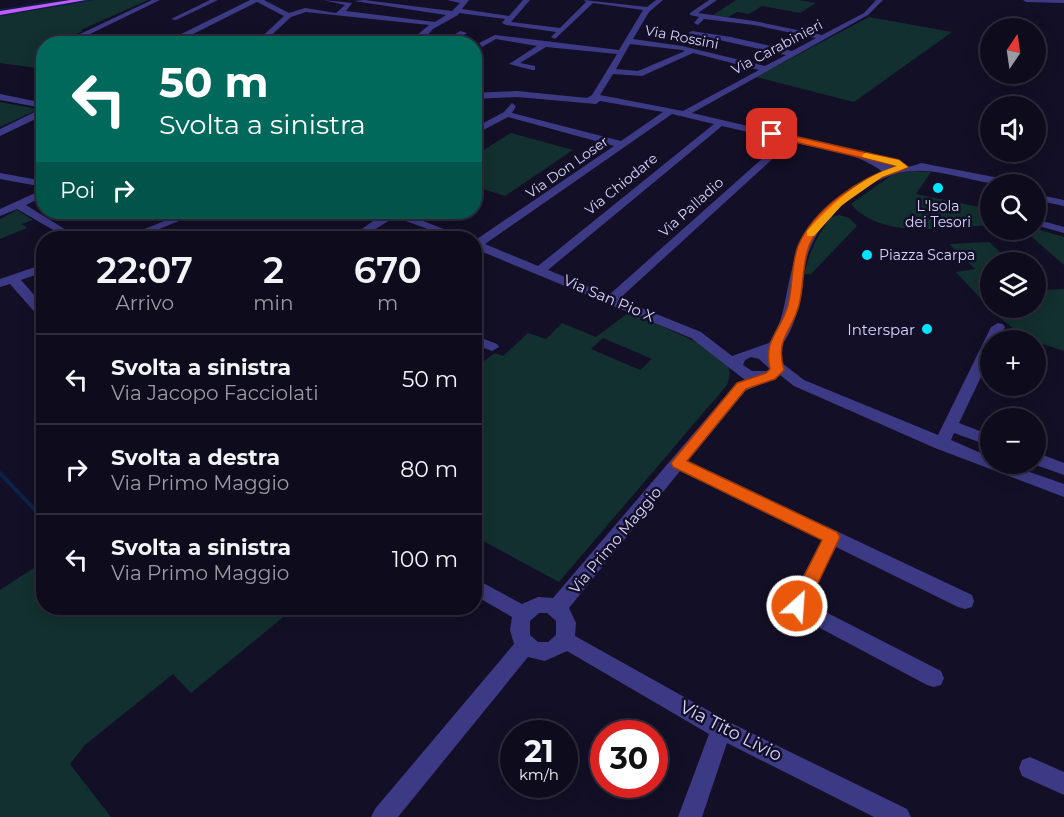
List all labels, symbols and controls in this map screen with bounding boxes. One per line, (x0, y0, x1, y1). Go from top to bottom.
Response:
street label: Via Carabinieri (728, 15, 826, 79)
north arrow (980, 18, 1046, 84)
map controls (980, 18, 1046, 474)
street label: Via Rossini (644, 21, 720, 53)
text: 50 m (159, 56, 268, 108)
icon: left (60, 60, 138, 138)
button: sound (980, 96, 1046, 162)
text: Svolta a sinistra (159, 108, 366, 141)
pin (746, 108, 797, 159)
icon: arrive (755, 117, 788, 150)
street label: Via Don Loser (522, 132, 612, 202)
street label: Via Chiodare (581, 149, 661, 219)
street label: Via Palladio (655, 173, 727, 241)
icon: right (107, 174, 140, 207)
button: search (980, 174, 1046, 240)
text: Poi (60, 177, 95, 204)
marker: L'Isola dei Tesori (931, 181, 945, 195)
place label: L'Isola dei Tesori (905, 197, 971, 231)
place label: Piazza Scarpa (879, 246, 975, 264)
text: 22:07 (96, 248, 193, 292)
text: 2 (263, 248, 284, 292)
text: 670 (354, 248, 422, 292)
marker: Piazza Scarpa (860, 248, 874, 262)
button: layers (980, 252, 1046, 318)
street label: Via San Pio X (561, 270, 658, 326)
text: Arrivo (115, 291, 174, 315)
text: min (253, 291, 293, 315)
text: m (377, 291, 398, 315)
place label: Interspar (847, 320, 915, 339)
marker: Interspar (920, 322, 934, 336)
button: + (980, 330, 1046, 396)
text: Svolta a sinistra (111, 354, 291, 381)
icon: left (60, 363, 93, 396)
text: 50 m (402, 366, 458, 393)
text: Via Jacopo Facciolati (111, 381, 319, 405)
button: − (980, 408, 1046, 474)
text: Svolta a destra (111, 444, 280, 471)
icon: right (60, 453, 93, 486)
text: 80 m (400, 456, 458, 483)
text: Via Primo Maggio (111, 471, 289, 495)
street label: Via Primo Maggio (565, 483, 665, 597)
text: Svolta a sinistra (111, 534, 291, 561)
icon: left (60, 543, 93, 576)
text: 100 m (392, 546, 458, 573)
text: Via Primo Maggio (111, 561, 289, 585)
position arrow (765, 574, 829, 638)
street label: Via Tito Livio (676, 696, 786, 766)
speed limit sign: 30 (590, 720, 668, 798)
text: 21 (524, 733, 554, 770)
text: km/h (519, 765, 559, 784)

